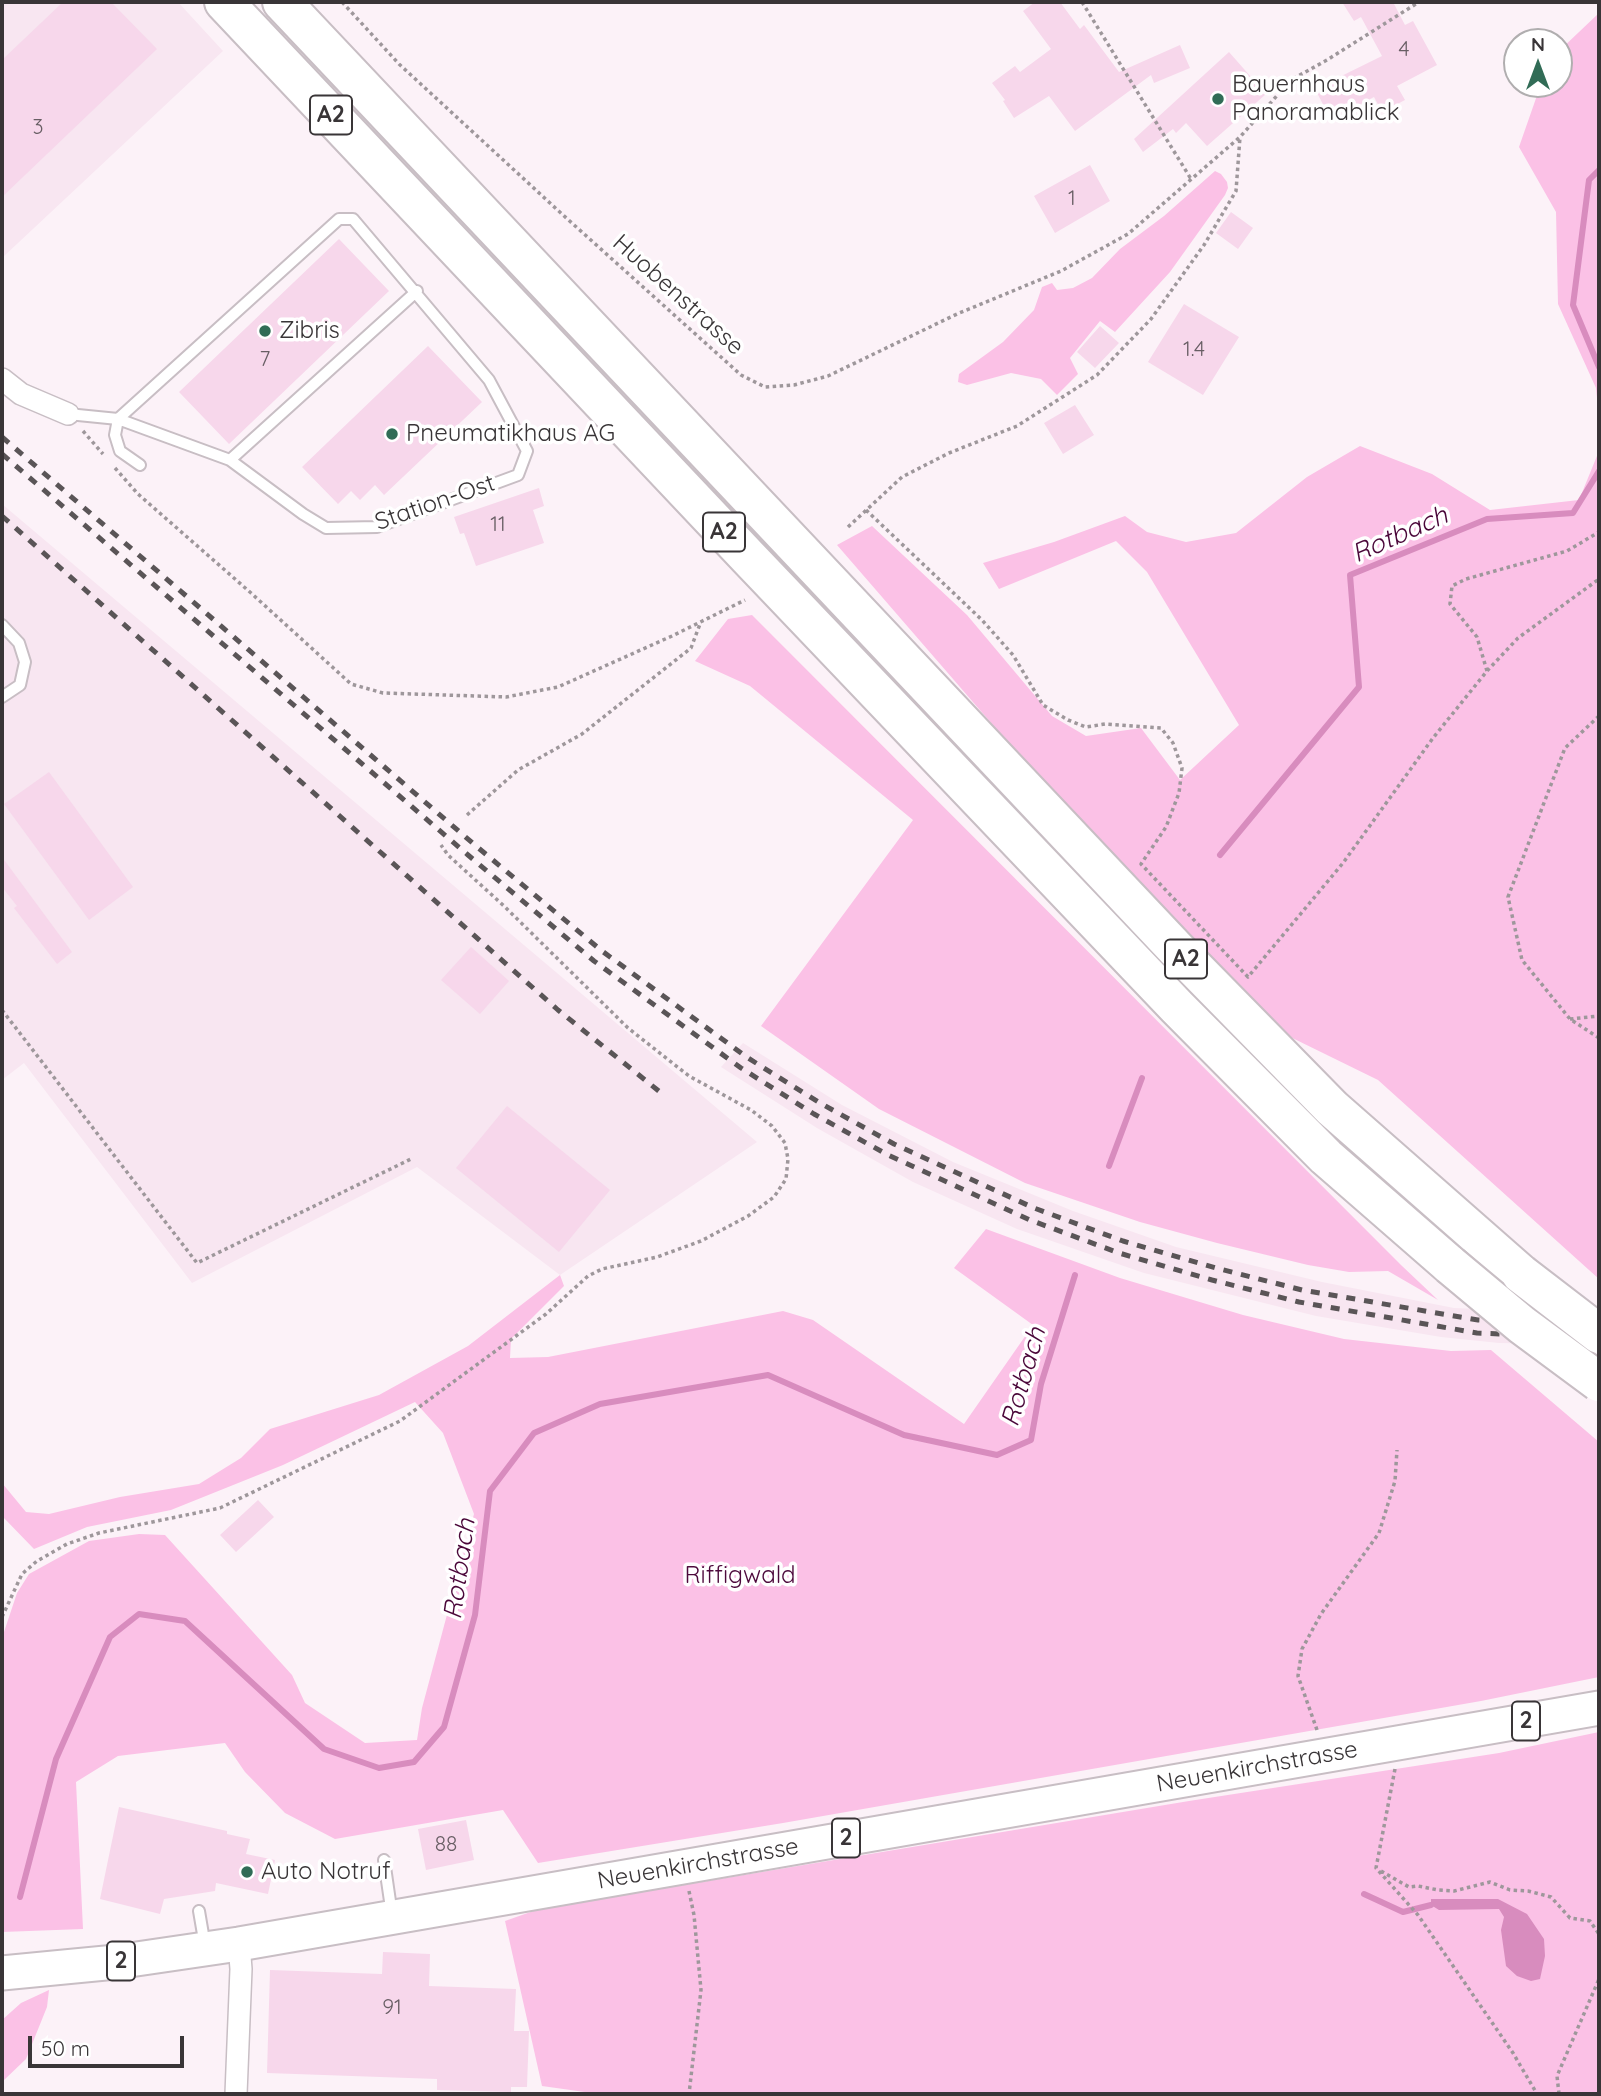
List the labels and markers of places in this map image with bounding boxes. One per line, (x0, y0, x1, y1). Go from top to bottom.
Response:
place label: Bauernhaus Panoramablick (1232, 71, 1399, 127)
marker: Bauernhaus Panoramablick (1210, 91, 1226, 107)
place label: Zibris (279, 317, 340, 345)
marker: Zibris (257, 323, 273, 339)
place label: Pneumatikhaus AG (406, 420, 615, 448)
marker: Pneumatikhaus AG (384, 426, 400, 442)
place label: Auto Notruf (261, 1858, 391, 1886)
marker: Auto Notruf (239, 1864, 255, 1880)

